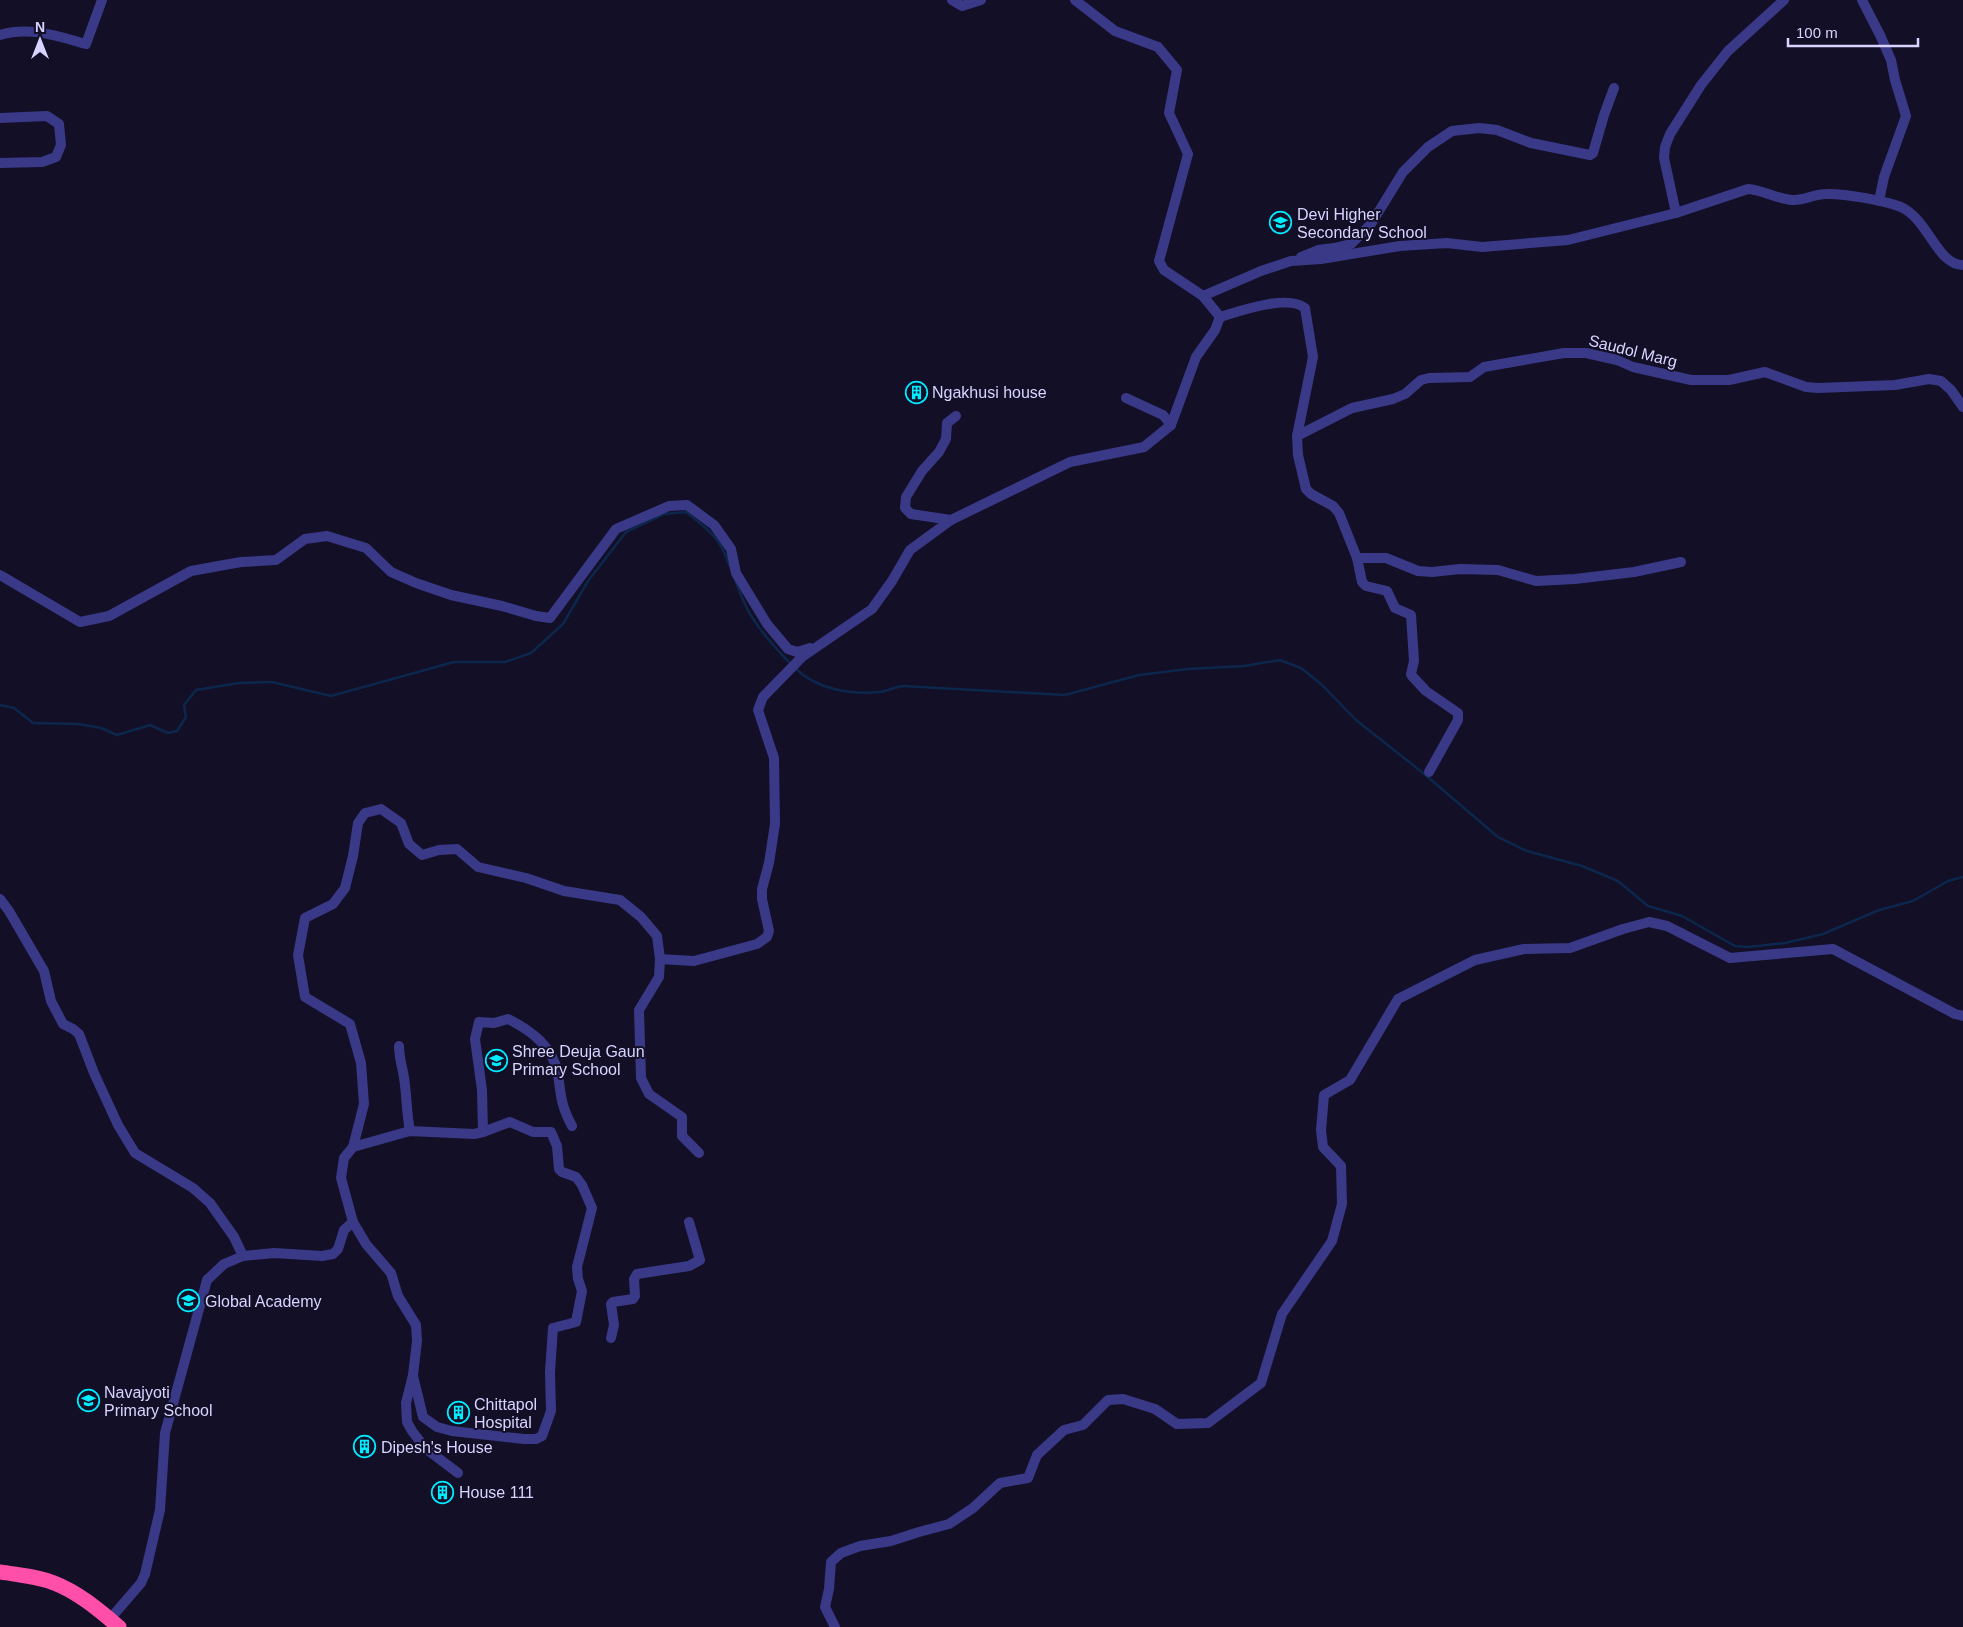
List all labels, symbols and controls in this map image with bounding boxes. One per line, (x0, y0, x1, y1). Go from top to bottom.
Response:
north arrow (15, 15, 65, 65)
scale bar (1788, 15, 1918, 47)
text: N (35, 19, 45, 35)
text: 100 m (1796, 24, 1838, 41)
place label: Devi Higher Secondary School (1297, 206, 1427, 241)
school or university icon: Devi Higher Secondary School (1269, 211, 1293, 235)
street label: Saudol Marg (1587, 332, 1679, 370)
building icon: Ngakhusi house (904, 380, 928, 404)
place label: Ngakhusi house (932, 384, 1047, 401)
place label: Shree Deuja Gaun Primary School (512, 1043, 645, 1078)
school or university icon: Shree Deuja Gaun Primary School (484, 1048, 508, 1072)
school or university icon: Global Academy (177, 1289, 201, 1313)
place label: Global Academy (205, 1293, 322, 1310)
place label: Navajyoti Primary School (104, 1384, 212, 1419)
school or university icon: Navajyoti Primary School (76, 1389, 100, 1413)
place label: Chittapol Hospital (474, 1396, 537, 1431)
building icon: Chittapol Hospital (446, 1401, 470, 1425)
building icon: Dipesh's House (353, 1435, 377, 1459)
place label: Dipesh's House (381, 1439, 493, 1456)
building icon: House 111 (431, 1480, 455, 1504)
place label: House 111 (459, 1484, 534, 1501)

